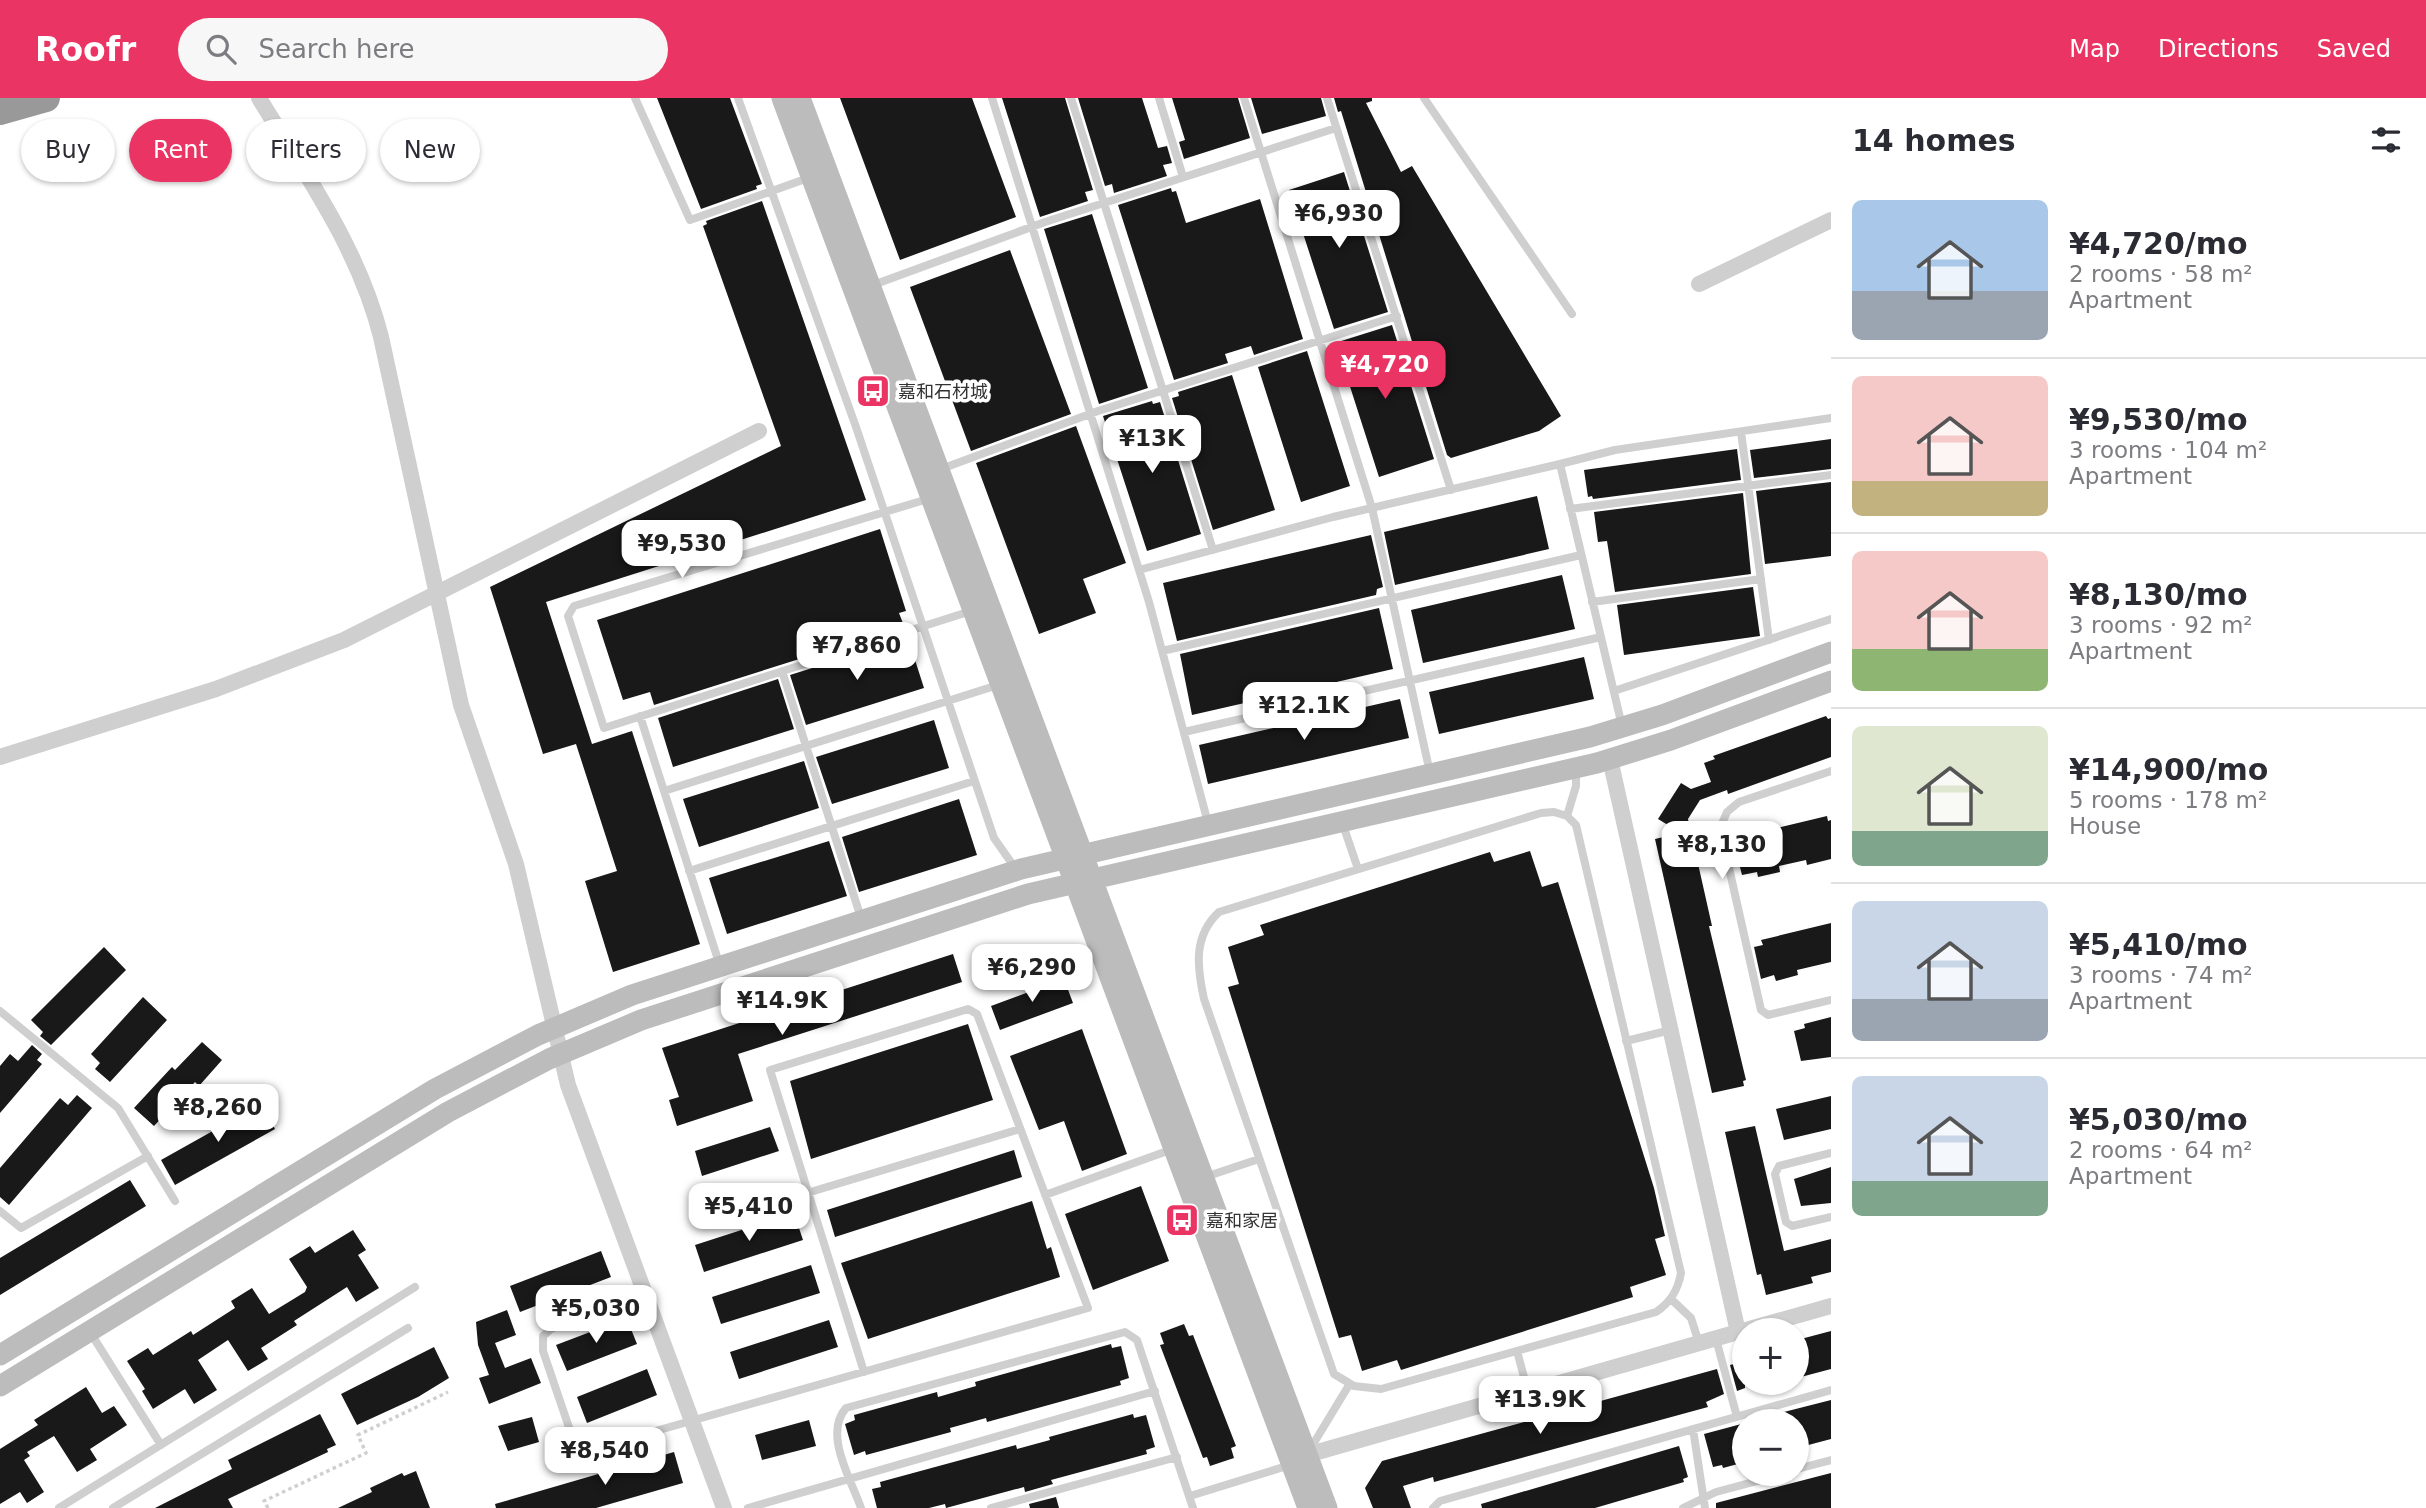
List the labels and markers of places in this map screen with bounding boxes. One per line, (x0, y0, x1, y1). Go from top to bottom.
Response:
pin: ¥6,930 (1282, 190, 1396, 250)
pin: ¥4,720 (1328, 342, 1442, 401)
bus stop icon: 嘉和石材城 (854, 372, 892, 410)
place label: 嘉和石材城 (898, 381, 988, 402)
pin: ¥13K (1111, 416, 1193, 475)
pin: ¥9,530 (625, 520, 739, 580)
pin: ¥7,860 (800, 622, 914, 682)
pin: ¥12.1K (1247, 682, 1361, 742)
pin: ¥8,130 (1665, 822, 1779, 881)
pin: ¥6,290 (975, 944, 1089, 1004)
pin: ¥14.9K (725, 978, 839, 1037)
pin: ¥8,260 (161, 1084, 275, 1144)
pin: ¥5,410 (692, 1184, 806, 1243)
bus stop icon: 嘉和家居 (1163, 1201, 1201, 1239)
place label: 嘉和家居 (1206, 1210, 1278, 1231)
pin: ¥5,030 (539, 1286, 653, 1345)
pin: ¥13.9K (1483, 1376, 1597, 1436)
pin: ¥8,540 (548, 1428, 662, 1487)

